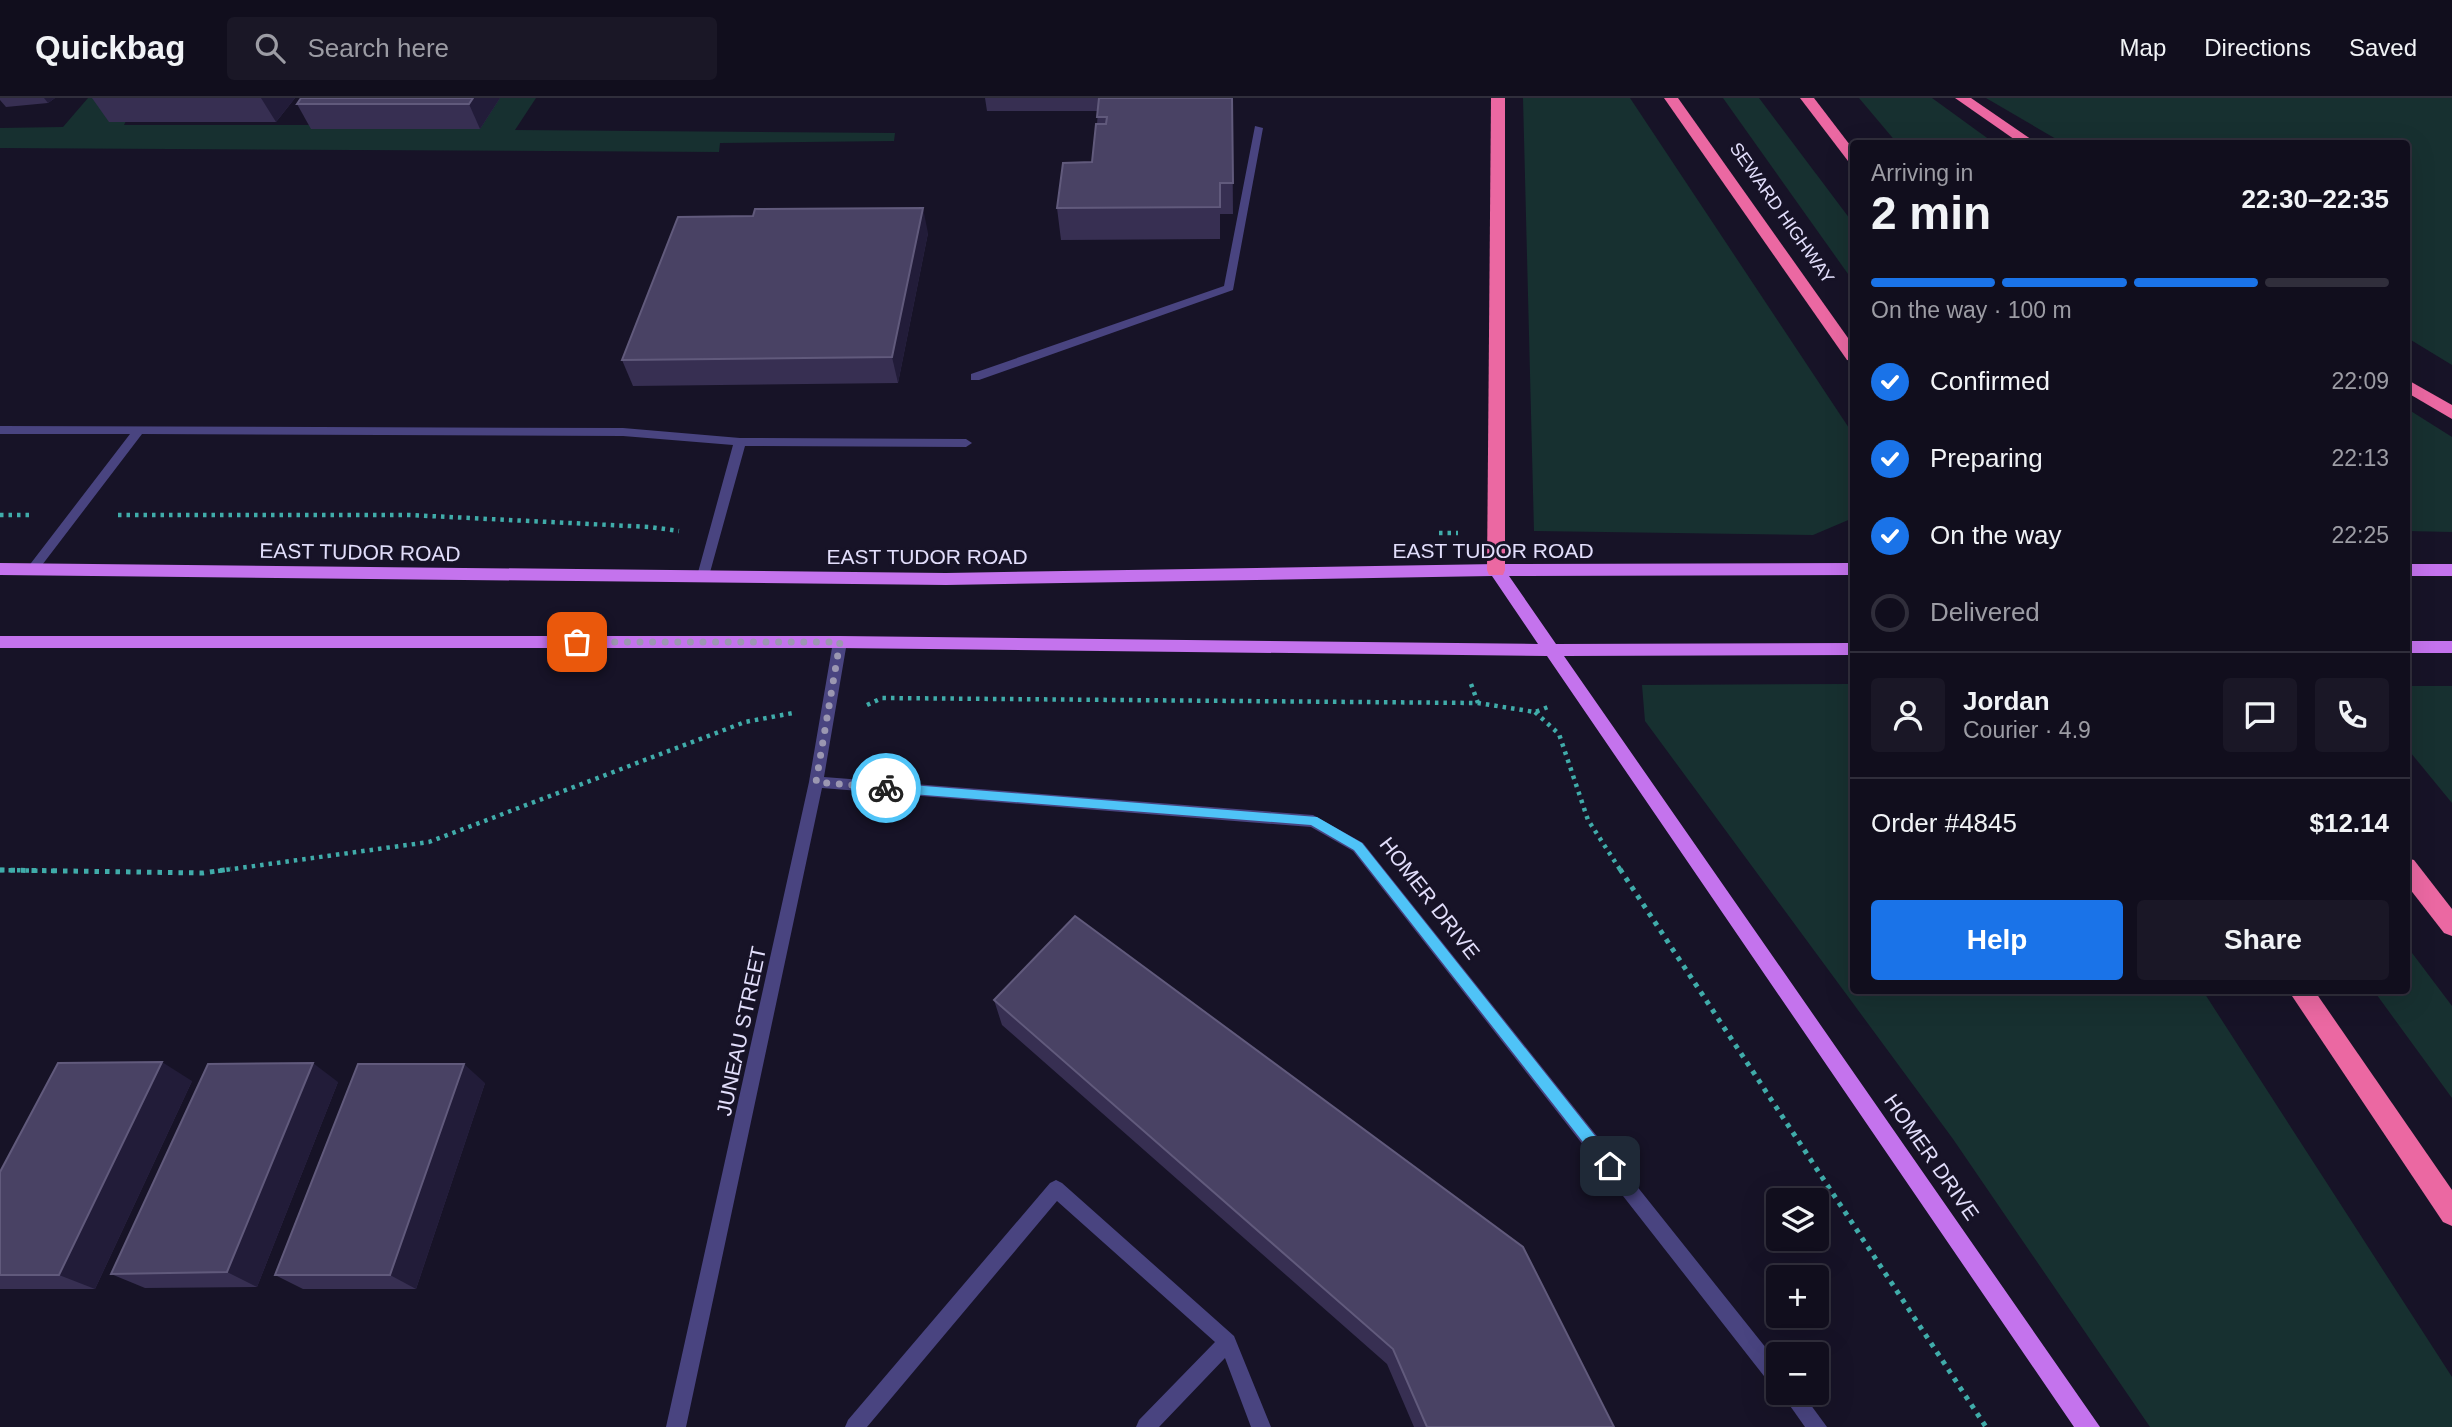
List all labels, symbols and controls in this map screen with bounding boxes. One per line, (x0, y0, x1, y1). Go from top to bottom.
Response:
search box (227, 17, 717, 80)
text: Quickbag (35, 29, 185, 66)
icon: search (251, 29, 289, 67)
text: Search here (307, 33, 449, 63)
text: Map (2120, 34, 2166, 61)
text: Directions (2204, 34, 2311, 61)
text: Saved (2349, 34, 2417, 61)
street label: SEWARD HIGHWAY (1726, 139, 1838, 287)
text: Arriving in (1871, 160, 1973, 186)
text: 22:30–22:35 (2242, 184, 2389, 214)
text: 2 min (1871, 187, 1991, 239)
text: On the way · 100 m (1871, 297, 2072, 323)
icon: check (1871, 363, 1909, 401)
text: Confirmed (1930, 366, 2050, 396)
text: 22:09 (2331, 368, 2389, 394)
icon: check (1871, 440, 1909, 478)
text: Preparing (1930, 443, 2043, 473)
text: 22:13 (2331, 445, 2389, 471)
icon: check (1871, 517, 1909, 555)
text: On the way (1930, 520, 2062, 550)
text: 22:25 (2331, 522, 2389, 548)
street label: EAST TUDOR ROAD (259, 539, 461, 565)
street label: EAST TUDOR ROAD (1392, 539, 1594, 562)
street label: EAST TUDOR ROAD (826, 545, 1028, 568)
text: Delivered (1930, 597, 2040, 627)
pin (547, 612, 607, 672)
icon: bag (558, 623, 596, 661)
button: person (1871, 678, 1945, 752)
button: chat (2223, 678, 2297, 752)
button: phone (2315, 678, 2389, 752)
text: Jordan (1963, 686, 2050, 716)
text: Courier · 4.9 (1963, 717, 2091, 743)
courier (851, 753, 921, 823)
icon: bike (867, 769, 905, 807)
text: Order #4845 (1871, 808, 2017, 838)
text: $12.14 (2309, 808, 2389, 838)
street label: HOMER DRIVE (1375, 833, 1485, 963)
button: Help (1871, 900, 2123, 980)
button: Share (2137, 900, 2389, 980)
street label: JUNEAU STREET (712, 944, 770, 1118)
street label: HOMER DRIVE (1880, 1090, 1984, 1224)
pin (1580, 1136, 1640, 1196)
icon: home (1591, 1147, 1629, 1185)
map controls (1766, 1188, 1829, 1405)
button: layers (1766, 1188, 1829, 1251)
button: + (1766, 1265, 1829, 1328)
button: − (1766, 1342, 1829, 1405)

